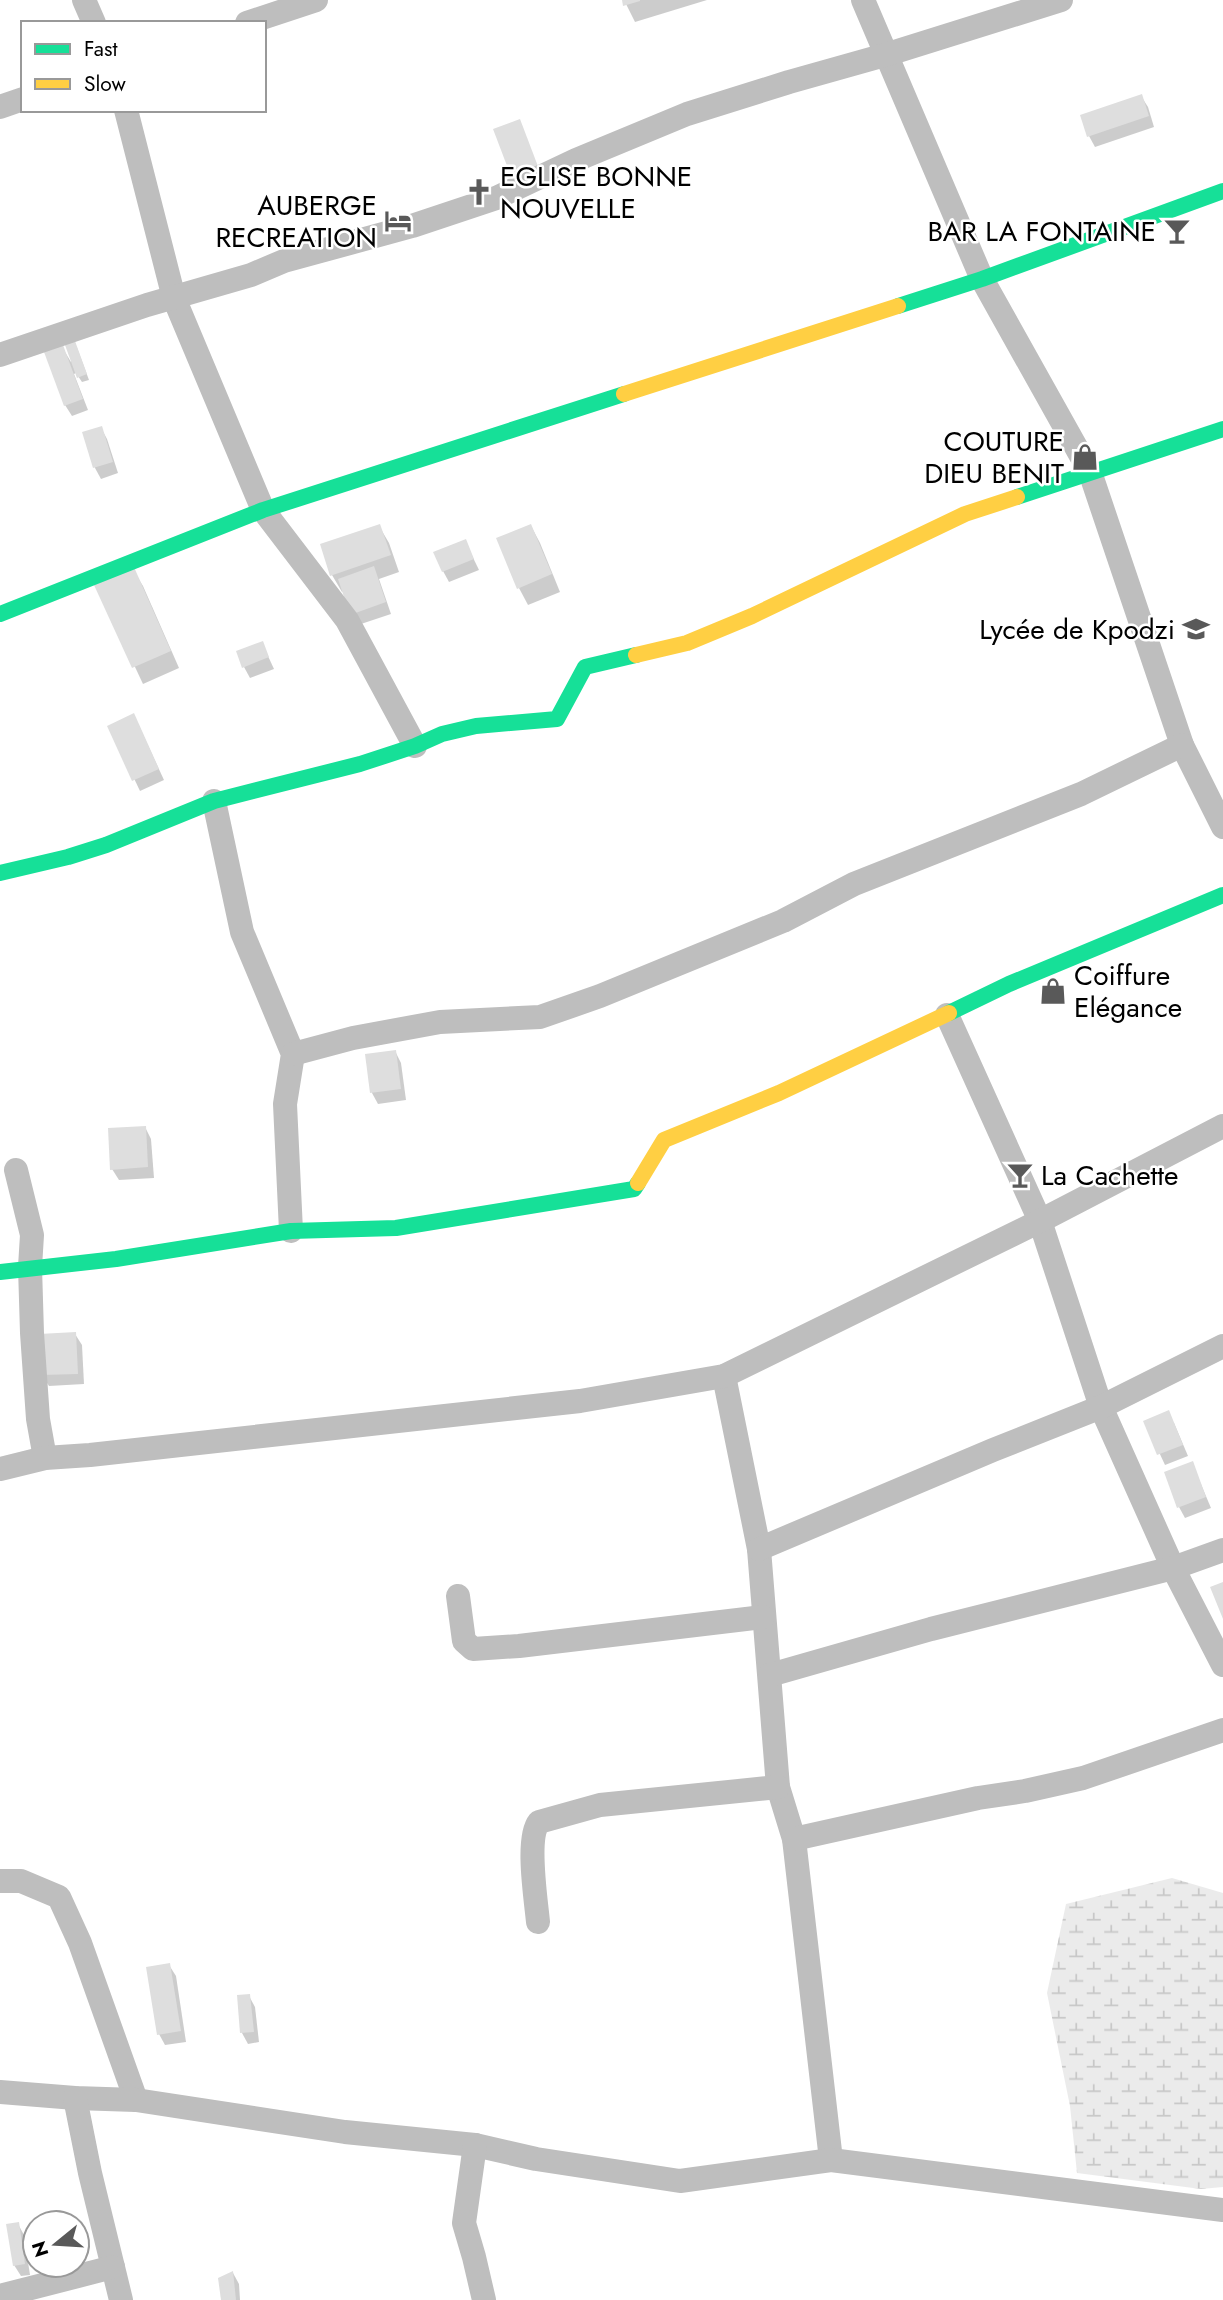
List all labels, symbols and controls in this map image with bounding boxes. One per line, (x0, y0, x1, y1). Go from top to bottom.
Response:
legend (21, 21, 266, 112)
text: Fast (84, 34, 117, 64)
text: Slow (84, 69, 126, 99)
place label: EGLISE BONNE NOUVELLE (500, 156, 692, 229)
church icon: EGLISE BONNE NOUVELLE (464, 177, 494, 207)
place label: AUBERGE RECREATION (215, 185, 377, 258)
hotel icon: AUBERGE RECREATION (383, 206, 413, 236)
place label: BAR LA FONTAINE (927, 211, 1156, 252)
bar icon: BAR LA FONTAINE (1162, 216, 1192, 246)
place label: COUTURE DIEU BENIT (924, 421, 1064, 494)
shop icon: COUTURE DIEU BENIT (1070, 442, 1100, 472)
place label: Lycée de Kpodzi (979, 609, 1175, 650)
school or university icon: Lycée de Kpodzi (1181, 614, 1211, 644)
place label: Coiffure Elégance (1074, 955, 1182, 1028)
shop icon: Coiffure Elégance (1038, 976, 1068, 1006)
place label: La Cachette (1041, 1155, 1178, 1196)
bar icon: La Cachette (1005, 1160, 1035, 1190)
north arrow (21, 2209, 91, 2279)
text: N (25, 2238, 55, 2260)

